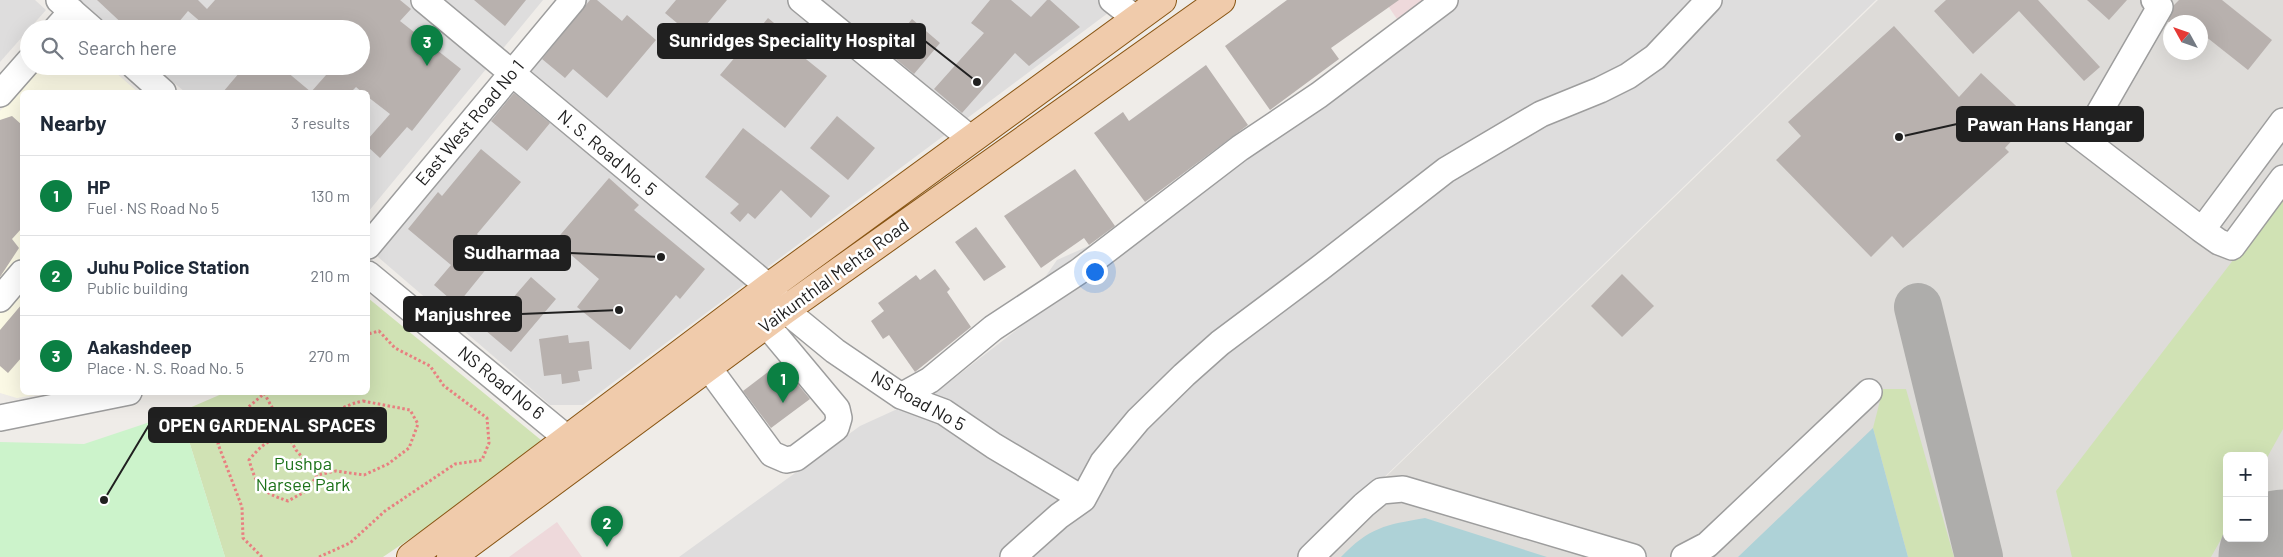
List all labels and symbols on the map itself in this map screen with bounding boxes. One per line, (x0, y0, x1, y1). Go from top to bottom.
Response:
north arrow (2163, 15, 2208, 60)
callout: Sunridges Speciality Hospital (658, 24, 925, 58)
pin: 3 (411, 25, 443, 66)
text: Sunridges Speciality Hospital (669, 28, 915, 51)
street label: East West Road No 1 (410, 55, 528, 190)
street label: N. S. Road No. 5 (554, 104, 662, 200)
callout: Pawan Hans Hangar (1957, 107, 2143, 141)
text: Pawan Hans Hangar (1967, 112, 2133, 135)
street label: Vaikunthlal Mehta Road (754, 213, 913, 337)
callout: Sudharmaa (454, 236, 570, 270)
text: Sudharmaa (464, 240, 560, 263)
your location (1082, 259, 1108, 285)
callout: Manjushree (404, 297, 521, 331)
text: Manjushree (415, 302, 511, 325)
street label: NS Road No 6 (454, 341, 549, 424)
pin: 1 (767, 362, 799, 403)
street label: NS Road No 5 (867, 365, 970, 435)
callout: OPEN GARDENAL SPACES (149, 408, 386, 442)
text: OPEN GARDENAL SPACES (158, 413, 376, 436)
park label: Pushpa Narsee Park (256, 452, 350, 495)
pin: 2 (591, 506, 623, 547)

